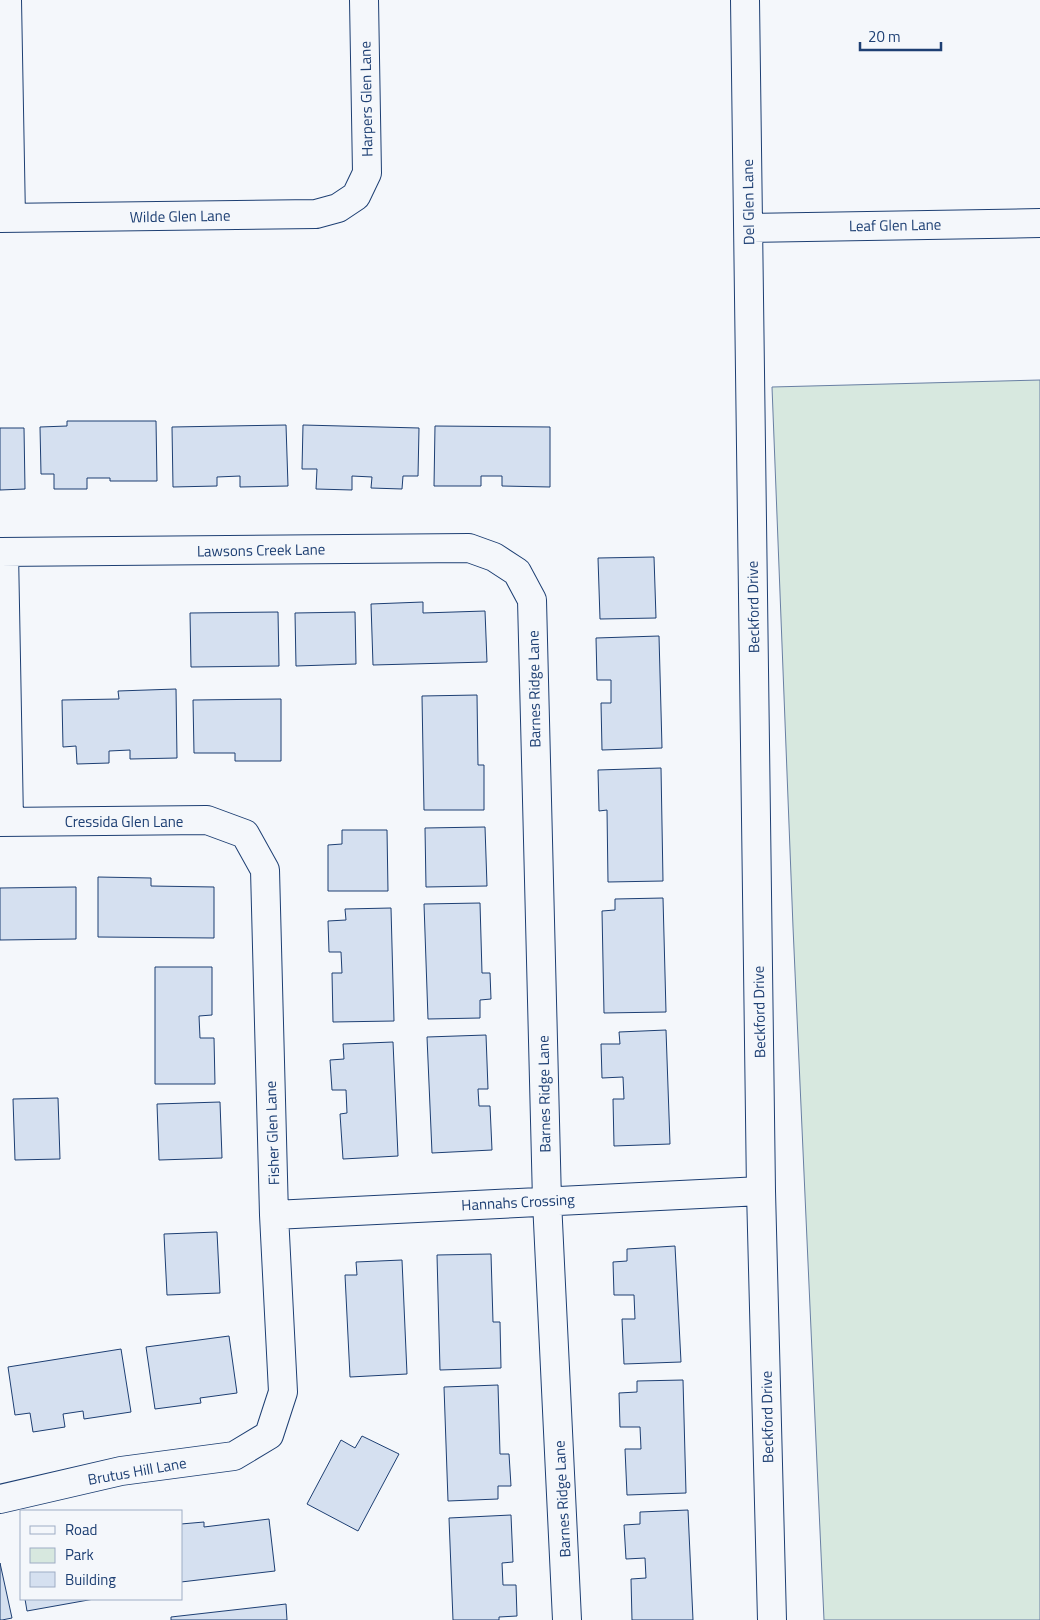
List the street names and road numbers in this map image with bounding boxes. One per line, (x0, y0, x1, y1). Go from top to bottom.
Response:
street label: Harpers Glen Lane (353, 41, 379, 157)
street label: Del Glen Lane (736, 159, 760, 245)
street label: Wilde Glen Lane (129, 204, 231, 228)
street label: Leaf Glen Lane (849, 213, 941, 237)
street label: Lawsons Creek Lane (197, 537, 325, 563)
street label: Beckford Drive (741, 561, 765, 653)
street label: Barnes Ridge Lane (521, 630, 547, 748)
street label: Cressida Glen Lane (65, 810, 183, 833)
street label: Beckford Drive (747, 966, 771, 1058)
street label: Barnes Ridge Lane (531, 1035, 557, 1153)
street label: Fisher Glen Lane (259, 1081, 285, 1185)
street label: Hannahs Crossing (461, 1188, 576, 1216)
street label: Beckford Drive (755, 1371, 779, 1463)
street label: Barnes Ridge Lane (547, 1440, 577, 1558)
street label: Brutus Hill Lane (86, 1451, 188, 1491)

